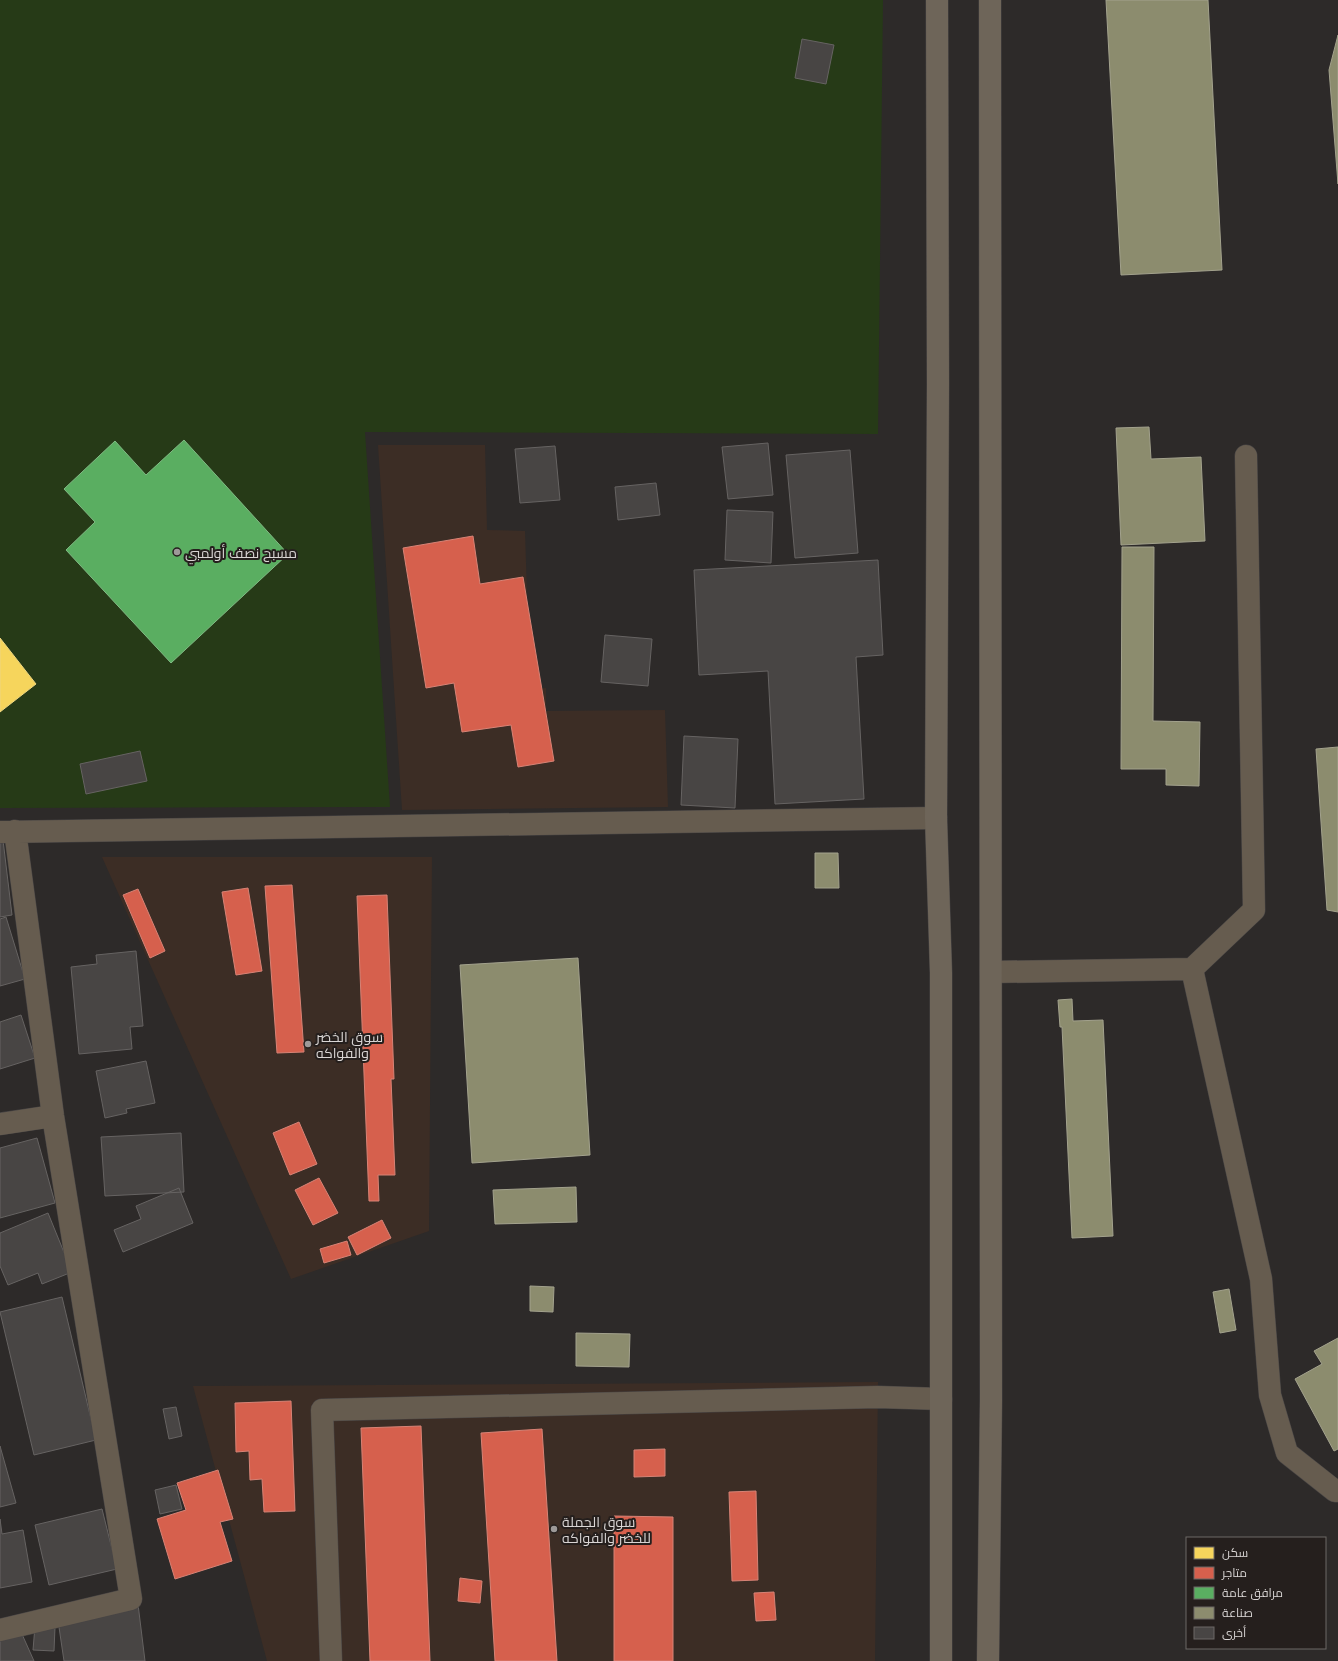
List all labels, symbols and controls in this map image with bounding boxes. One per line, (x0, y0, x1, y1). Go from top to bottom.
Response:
place label: مسبح نصف أولمبي (185, 543, 297, 565)
marker: مسبح نصف أولمبي (172, 547, 182, 557)
place label: سوق الخضر والفواكه (315, 1027, 383, 1062)
marker: سوق الخضر والفواكه (303, 1039, 313, 1049)
place label: سوق الجملة للخضر والفواكه (562, 1512, 651, 1547)
marker: سوق الجملة للخضر والفواكه (549, 1524, 559, 1534)
legend (1186, 1537, 1326, 1649)
text: سكن (1222, 1544, 1248, 1561)
text: متاجر (1221, 1564, 1247, 1581)
text: مرافق عامة (1222, 1584, 1283, 1601)
text: صناعة (1222, 1604, 1253, 1621)
text: أخرى (1222, 1624, 1246, 1641)

